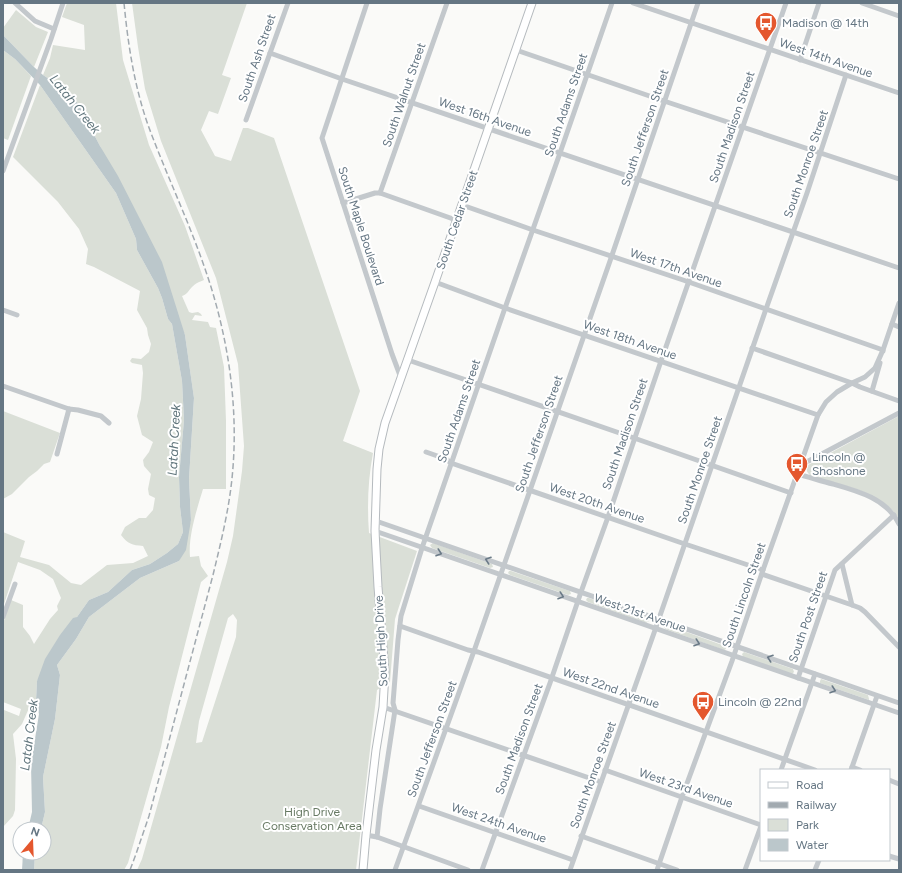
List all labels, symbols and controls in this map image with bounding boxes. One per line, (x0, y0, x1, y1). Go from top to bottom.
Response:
bus stop icon: Madison @ 14th (753, 10, 779, 43)
street label: South Ash Street (235, 12, 279, 104)
place label: Madison @ 14th (782, 16, 869, 30)
street label: West 14th Avenue (777, 35, 875, 81)
street label: South Walnut Street (380, 41, 429, 149)
street label: South Adams Street (542, 51, 590, 159)
street label: South Jefferson Street (618, 67, 672, 189)
street label: South Madison Street (706, 69, 758, 185)
water label: Latah Creek (47, 71, 104, 137)
street label: West 16th Avenue (437, 95, 534, 140)
street label: South Monroe Street (781, 108, 831, 220)
street label: South Maple Boulevard (335, 165, 387, 287)
street label: South Cedar Street (433, 168, 481, 272)
street label: West 17th Avenue (628, 246, 724, 291)
street label: West 18th Avenue (581, 317, 679, 363)
street label: South Adams Street (435, 357, 483, 465)
street label: South Jefferson Street (512, 373, 566, 495)
street label: South Madison Street (599, 376, 651, 492)
water label: Latah Creek (165, 403, 183, 476)
street label: South Monroe Street (675, 414, 725, 526)
place label: Lincoln @ Shoshone (812, 450, 866, 478)
bus stop icon: Lincoln @ Shoshone (784, 451, 810, 484)
street label: West 20th Avenue (548, 480, 647, 526)
street label: South Lincoln Street (719, 540, 769, 649)
one-way arrow (435, 549, 442, 557)
one-way arrow (485, 557, 492, 565)
street label: South Post Street (786, 569, 830, 665)
street label: West 21st Avenue (592, 591, 688, 635)
one-way arrow (558, 592, 565, 600)
street label: South High Drive (372, 595, 390, 687)
one-way arrow (694, 639, 701, 647)
one-way arrow (766, 655, 773, 663)
street label: West 22nd Avenue (561, 665, 662, 711)
street label: South Jefferson Street (404, 678, 460, 799)
street label: South Madison Street (492, 681, 546, 796)
one-way arrow (830, 686, 837, 694)
bus stop icon: Lincoln @ 22nd (690, 689, 716, 722)
place label: Lincoln @ 22nd (718, 695, 801, 709)
water label: Latah Creek (17, 698, 41, 772)
street label: South Monroe Street (567, 719, 619, 831)
street label: West 23rd Avenue (637, 765, 735, 811)
legend (760, 769, 890, 861)
text: Road (796, 778, 824, 792)
text: Railway (796, 798, 837, 812)
street label: West 24th Avenue (450, 800, 549, 846)
park label: High Drive Conservation Area (262, 805, 362, 833)
text: Park (796, 818, 819, 832)
north arrow (12, 821, 52, 861)
text: N (29, 824, 41, 840)
text: Water (796, 838, 828, 852)

